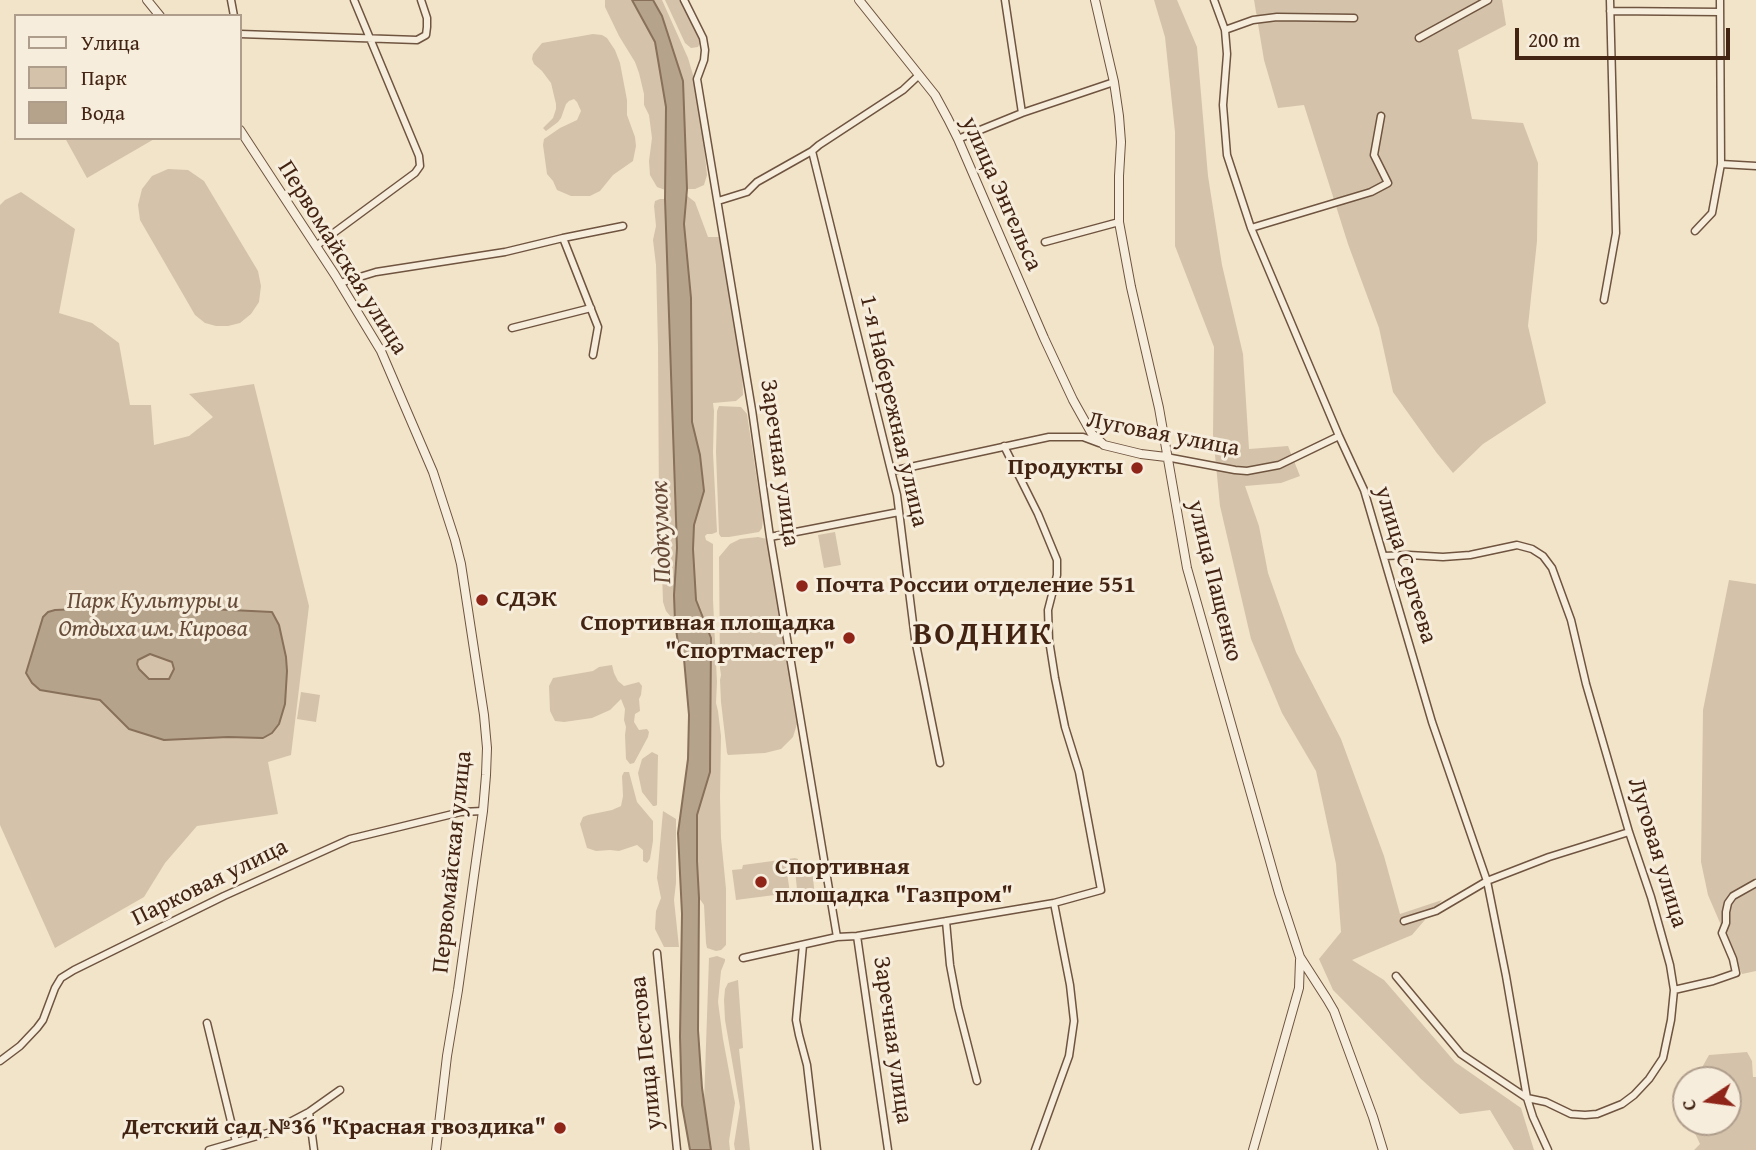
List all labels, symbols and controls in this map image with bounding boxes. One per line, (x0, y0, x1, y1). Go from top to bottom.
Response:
legend (14, 14, 242, 140)
scale bar (1518, 14, 1733, 58)
text: 200 m (1528, 24, 1580, 55)
text: Улица (81, 27, 140, 58)
text: Парк (81, 62, 127, 93)
text: Вода (81, 97, 125, 128)
street label: улица Энгельса (954, 112, 1048, 276)
street label: Первомайская улица (271, 156, 413, 360)
street label: 1-я Набережная улица (852, 292, 934, 530)
street label: Заречная улица (753, 378, 805, 548)
street label: Луговая улица (1084, 406, 1242, 464)
place label: Продукты (1008, 454, 1123, 482)
marker: Продукты (1129, 460, 1145, 476)
water label: Подкумок (645, 480, 679, 584)
street label: улица Сергеева (1367, 483, 1443, 647)
street label: улица Пащенко (1180, 497, 1248, 665)
place label: Почта России отделение 551 (816, 572, 1136, 600)
marker: Почта России отделение 551 (794, 578, 810, 594)
place label: СДЭК (496, 586, 557, 614)
park label: Парк Культуры и Отдыха им. Кирова (58, 588, 248, 644)
marker: СДЭК (474, 592, 490, 608)
place label: Спортивная площадка "Спортмастер" (581, 610, 835, 666)
district label: ВОДНИК (914, 617, 1052, 655)
marker: Спортивная площадка "Спортмастер" (841, 630, 857, 646)
street label: Первомайская улица (427, 749, 479, 975)
street label: Луговая улица (1621, 775, 1693, 931)
street label: Парковая улица (127, 833, 293, 933)
place label: Спортивная площадка "Газпром" (775, 854, 1013, 910)
marker: Спортивная площадка "Газпром" (753, 874, 769, 890)
street label: Заречная улица (866, 955, 918, 1125)
street label: улица Пестова (625, 975, 669, 1131)
north arrow (1672, 1066, 1742, 1136)
text: С (1674, 1097, 1703, 1114)
place label: Детский сад №36 "Красная гвоздика" (122, 1114, 546, 1142)
marker: Детский сад №36 "Красная гвоздика" (552, 1120, 568, 1136)

